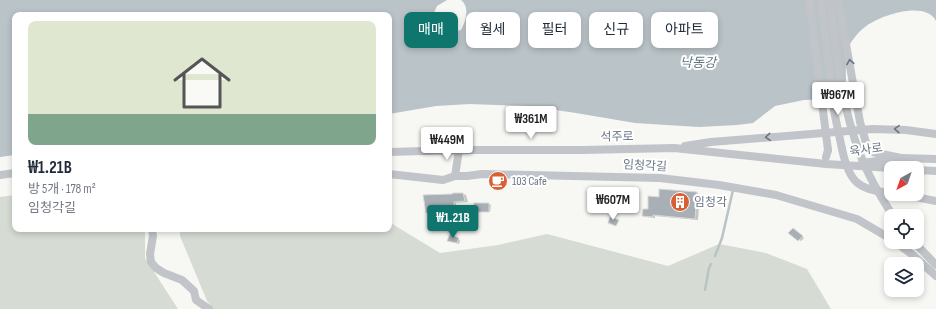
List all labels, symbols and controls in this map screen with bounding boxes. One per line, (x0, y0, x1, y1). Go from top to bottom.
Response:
chip: 매매 (404, 12, 458, 48)
chip: 월세 (466, 12, 520, 48)
chip: 필터 (528, 12, 581, 48)
chip: 신규 (589, 12, 643, 48)
chip: 아파트 (651, 12, 718, 48)
icon: home (166, 47, 238, 119)
water label: 낙동강 (680, 55, 718, 71)
one-way arrow (846, 59, 855, 65)
pin: ₩967M (810, 82, 866, 116)
text: ₩967M (821, 87, 855, 103)
pin: ₩361M (503, 106, 559, 140)
text: ₩361M (515, 111, 547, 127)
one-way arrow (894, 125, 900, 134)
pin: ₩449M (419, 127, 475, 161)
street label: 석주로 (600, 129, 634, 145)
text: ₩449M (430, 132, 464, 148)
one-way arrow (765, 133, 771, 142)
street label: 육사로 (849, 140, 883, 160)
street label: 임청각길 (623, 157, 667, 175)
text: ₩1.21B (28, 158, 72, 178)
north arrow (884, 161, 924, 201)
map controls (884, 161, 924, 297)
cafe icon: 103 Cafe (487, 170, 509, 192)
place label: 103 Cafe (512, 174, 547, 189)
text: 방 5개 · 178 m² (28, 181, 96, 197)
pin: ₩607M (585, 187, 641, 221)
building icon: 임청각 (669, 191, 691, 213)
text: ₩607M (596, 192, 630, 208)
place label: 임청각 (694, 195, 727, 210)
text: 임청각길 (28, 200, 76, 216)
pin: ₩1.21B (420, 205, 486, 239)
button: locate (884, 209, 924, 249)
text: ₩1.21B (436, 210, 470, 226)
button: layers (884, 257, 924, 297)

